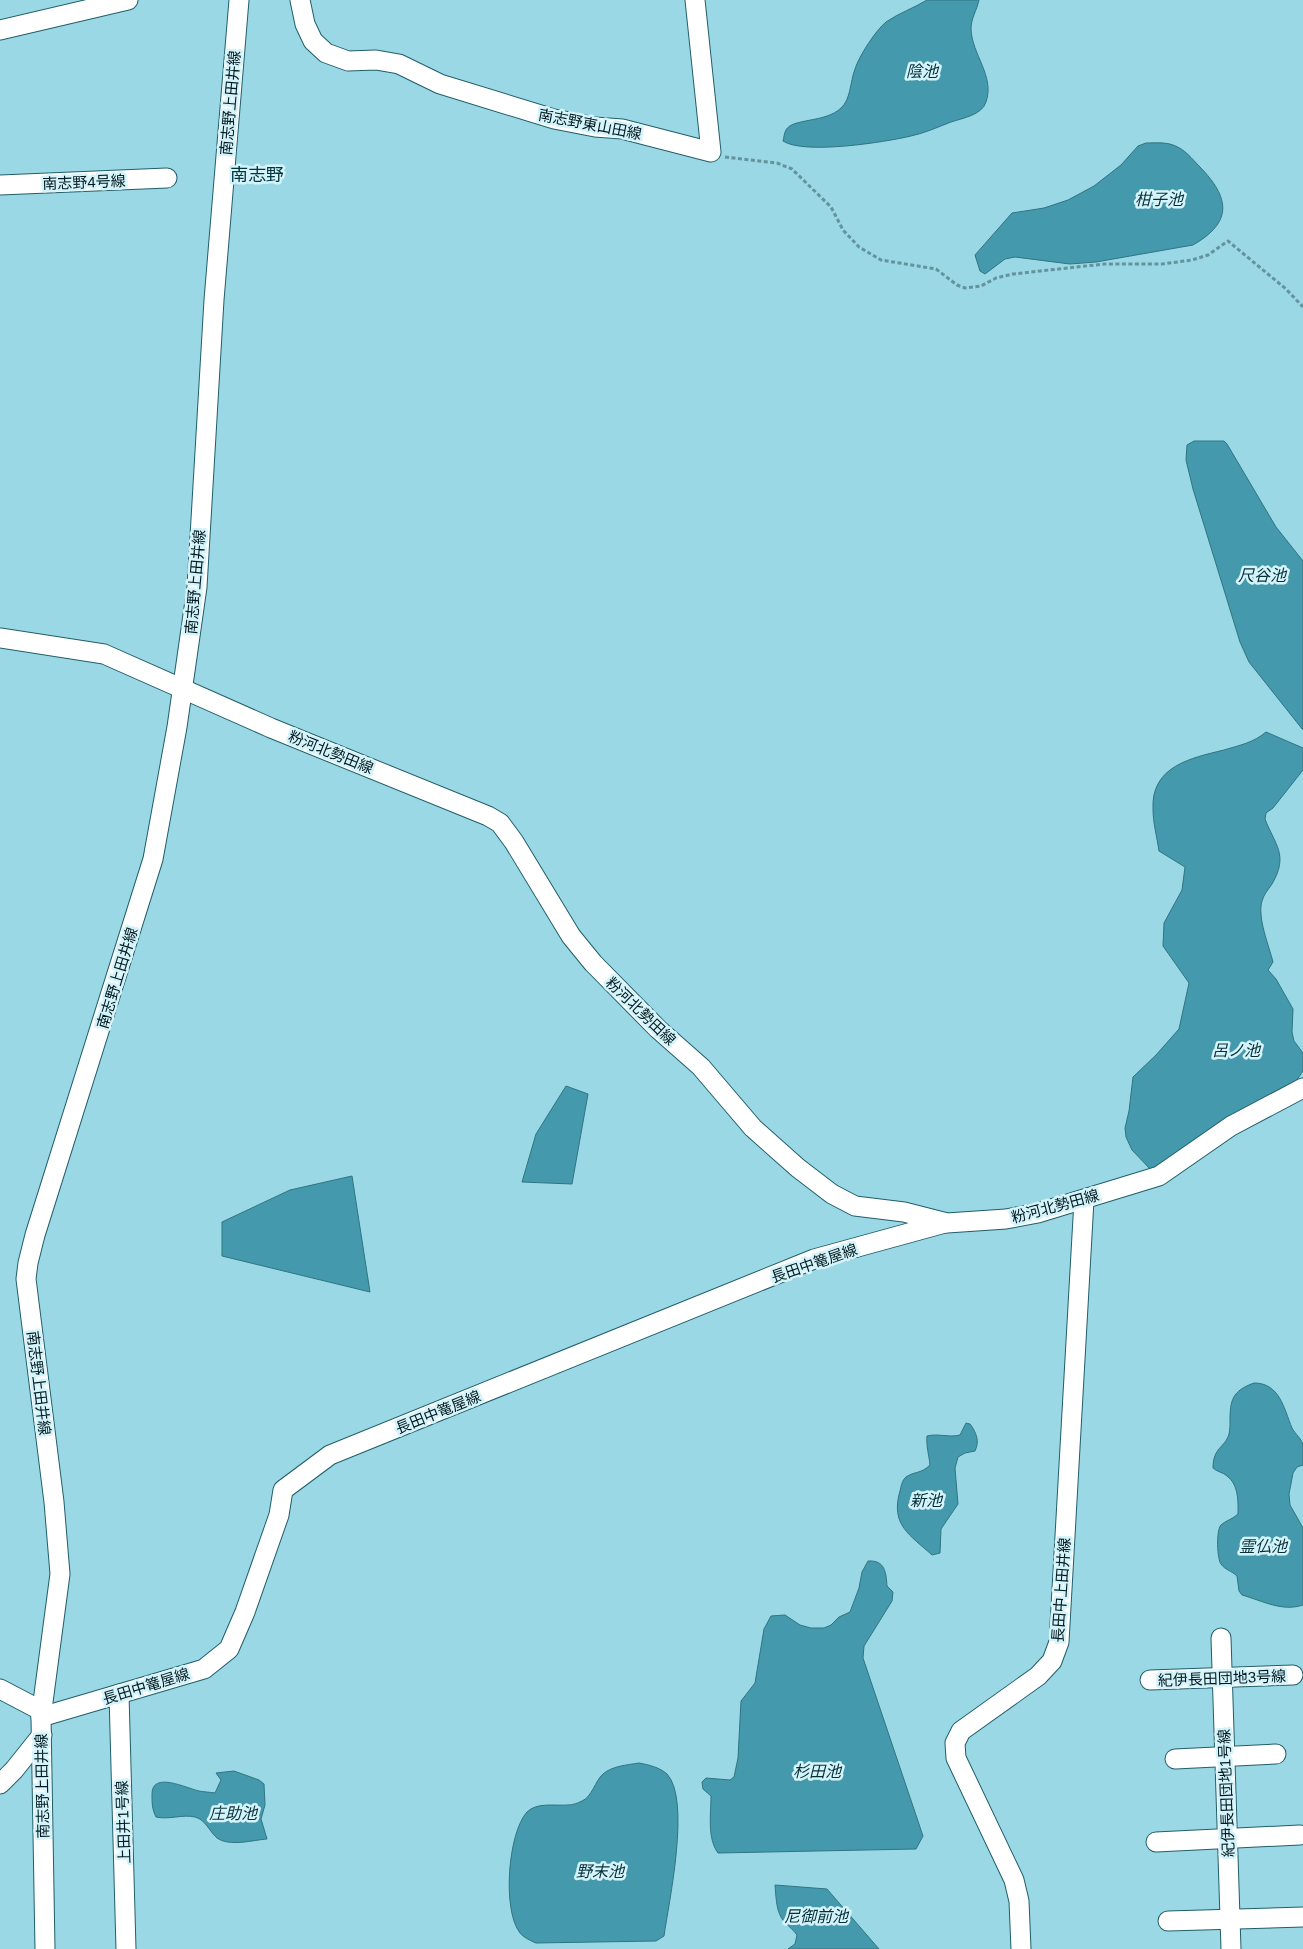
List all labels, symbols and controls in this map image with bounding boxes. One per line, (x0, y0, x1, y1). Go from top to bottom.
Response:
street label: 南志野上田井線 (217, 50, 243, 156)
water label: 陰池 (906, 63, 940, 80)
street label: 南志野東山田線 (537, 106, 643, 142)
district label: 南志野 (230, 165, 284, 185)
street label: 南志野4号線 (42, 172, 126, 192)
water label: 柑子池 (1135, 191, 1185, 208)
street label: 南志野上田井線 (182, 529, 208, 635)
water label: 尺谷池 (1238, 567, 1288, 584)
street label: 粉河北勢田線 (286, 727, 376, 777)
street label: 南志野上田井線 (94, 925, 140, 1031)
street label: 粉河北勢田線 (603, 974, 679, 1048)
water label: 呂ノ池 (1212, 1042, 1262, 1059)
street label: 粉河北勢田線 (1009, 1186, 1101, 1226)
street label: 長田中篭屋線 (769, 1240, 859, 1286)
street label: 南志野上田井線 (24, 1330, 54, 1436)
street label: 長田中篭屋線 (393, 1387, 483, 1437)
water label: 新池 (910, 1492, 944, 1509)
street label: 長田中上田井線 (1049, 1537, 1073, 1643)
water label: 霊仏池 (1239, 1538, 1289, 1555)
street label: 長田中篭屋線 (100, 1665, 192, 1707)
street label: 紀伊長田団地3号線 (1158, 1667, 1286, 1689)
street label: 紀伊長田団地1号線 (1215, 1729, 1237, 1857)
street label: 南志野上田井線 (33, 1733, 51, 1839)
water label: 杉田池 (793, 1763, 843, 1780)
street label: 上田井1号線 (113, 1780, 133, 1864)
water label: 庄助池 (209, 1805, 259, 1822)
water label: 野末池 (576, 1863, 626, 1880)
water label: 尼御前池 (784, 1908, 850, 1925)

